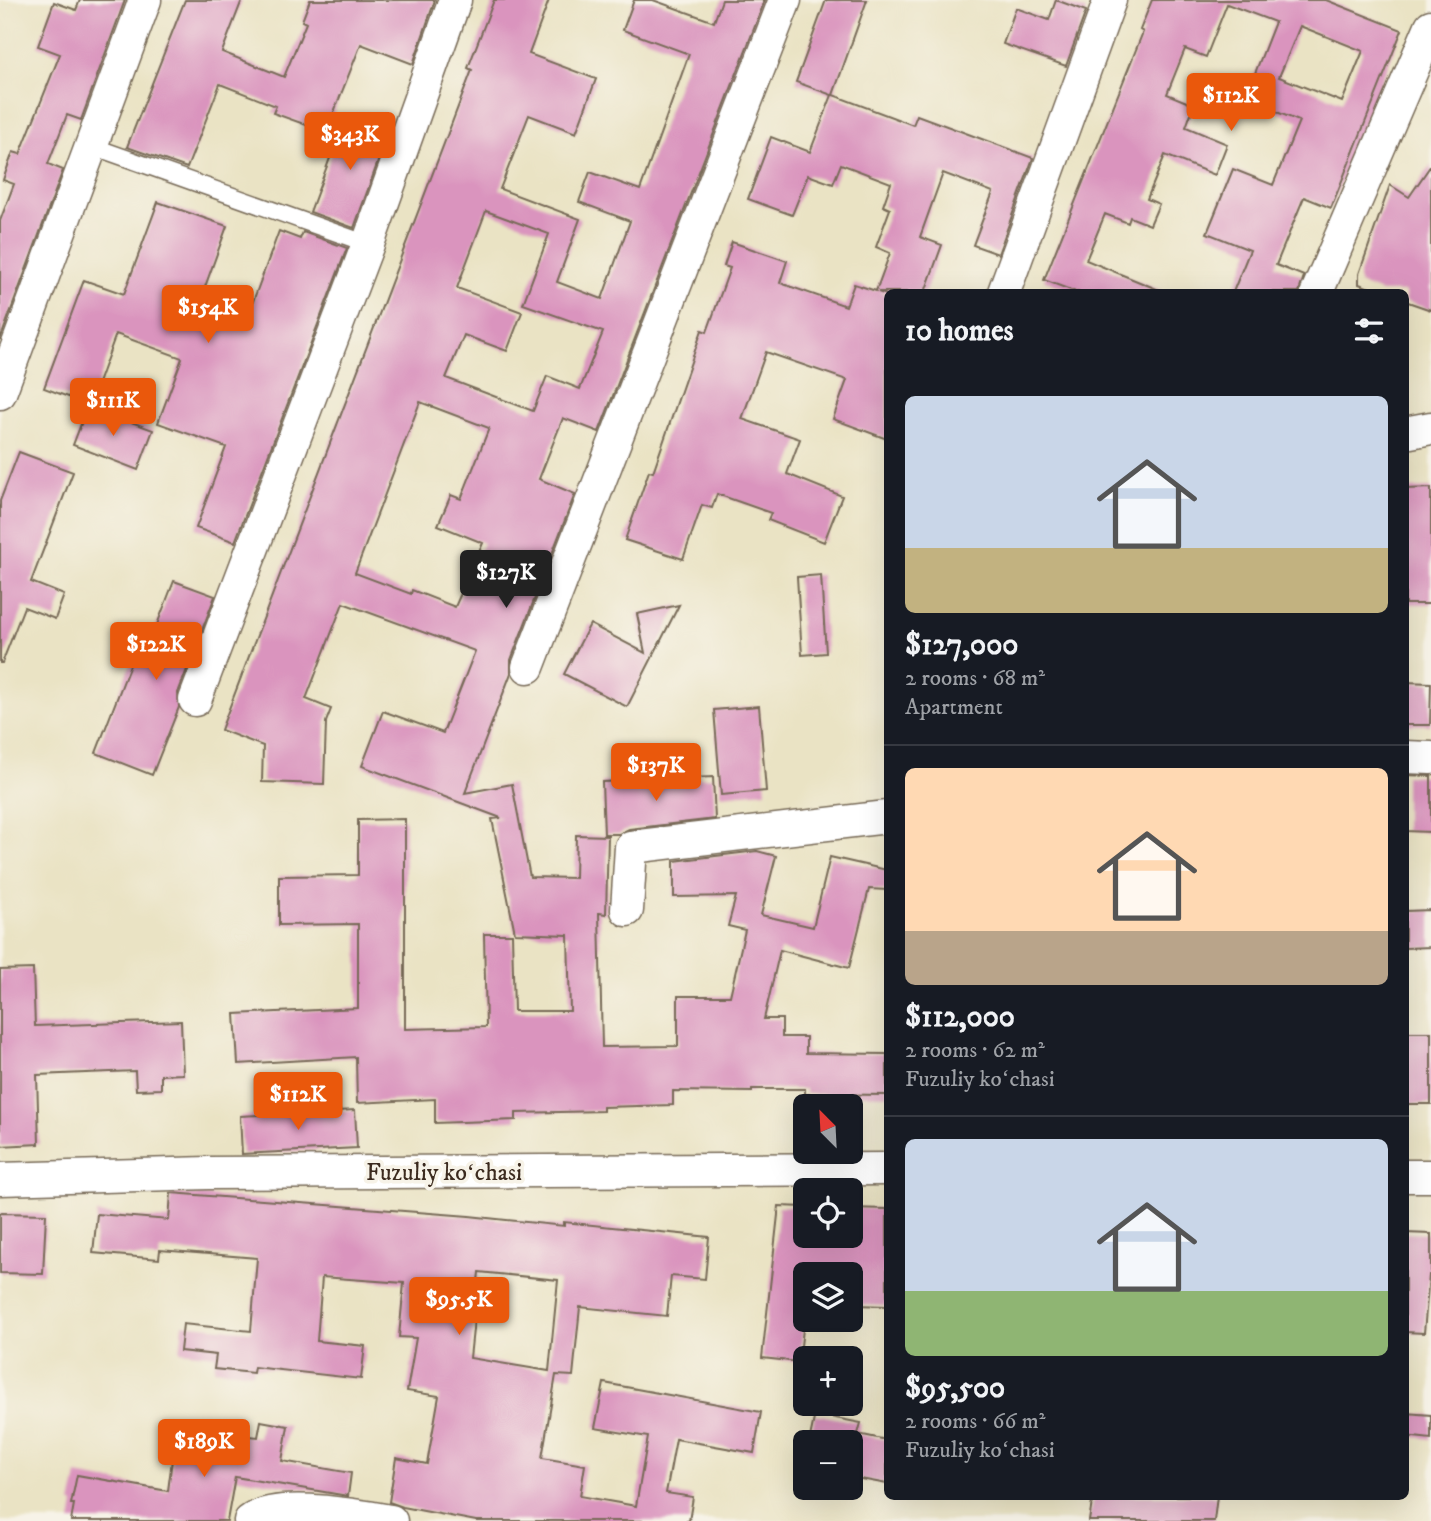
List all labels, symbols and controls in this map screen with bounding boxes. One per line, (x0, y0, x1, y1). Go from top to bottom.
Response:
pin: $112K (1182, 74, 1280, 133)
text: $112K (1203, 81, 1259, 110)
pin: $343K (301, 113, 399, 172)
text: $343K (320, 120, 380, 149)
pin: $154K (159, 286, 257, 345)
text: $154K (178, 293, 238, 322)
icon: filters (1350, 312, 1388, 350)
text: 10 homes (905, 313, 1014, 350)
pin: $111K (64, 378, 162, 438)
text: $111K (86, 386, 140, 415)
icon: home (1084, 441, 1210, 567)
pin: $127K (457, 550, 555, 610)
text: $127K (476, 558, 536, 587)
pin: $122K (107, 622, 205, 682)
text: $127,000 (905, 627, 1019, 664)
text: $122K (126, 630, 186, 659)
text: 2 rooms · 68 m² (905, 664, 1045, 693)
text: Apartment (905, 693, 1003, 722)
pin: $137K (607, 744, 705, 803)
text: $137K (627, 751, 685, 780)
icon: home (1084, 813, 1210, 939)
text: $112,000 (905, 999, 1015, 1036)
text: 2 rooms · 62 m² (905, 1036, 1045, 1065)
text: Fuzuliy koʻchasi (905, 1065, 1055, 1094)
pin: $112K (249, 1072, 347, 1132)
text: $112K (270, 1080, 326, 1109)
north arrow (793, 1094, 863, 1164)
map controls (793, 1094, 863, 1500)
street label: Fuzuliy koʻchasi (366, 1158, 522, 1188)
button: locate (793, 1178, 863, 1248)
icon: home (1084, 1184, 1210, 1310)
button: layers (793, 1262, 863, 1332)
pin: $95.5K (402, 1278, 516, 1337)
text: $95.5K (425, 1285, 493, 1314)
button: + (793, 1346, 863, 1416)
text: $95,500 (905, 1370, 1005, 1407)
text: 2 rooms · 66 m² (905, 1407, 1045, 1436)
pin: $189K (155, 1420, 253, 1479)
text: $189K (174, 1427, 234, 1456)
button: − (793, 1430, 863, 1500)
text: Fuzuliy koʻchasi (905, 1436, 1055, 1465)

